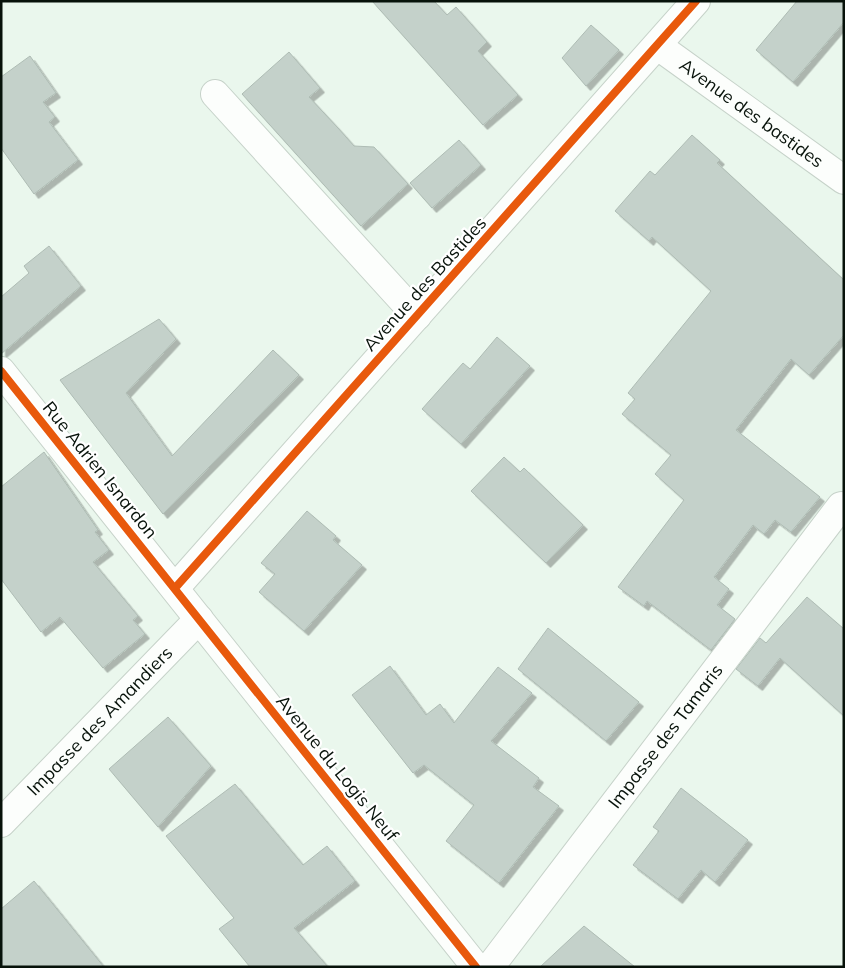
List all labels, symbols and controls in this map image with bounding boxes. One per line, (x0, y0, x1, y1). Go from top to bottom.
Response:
street label: Avenue des bastides (675, 53, 828, 173)
street label: Avenue des Bastides (358, 211, 491, 356)
street label: Rue Adrien Isnardon (38, 396, 163, 543)
street label: Impasse des Amandiers (22, 641, 177, 800)
street label: Impasse des Tamaris (603, 659, 728, 813)
street label: Avenue du Logis Neuf (271, 690, 404, 846)

